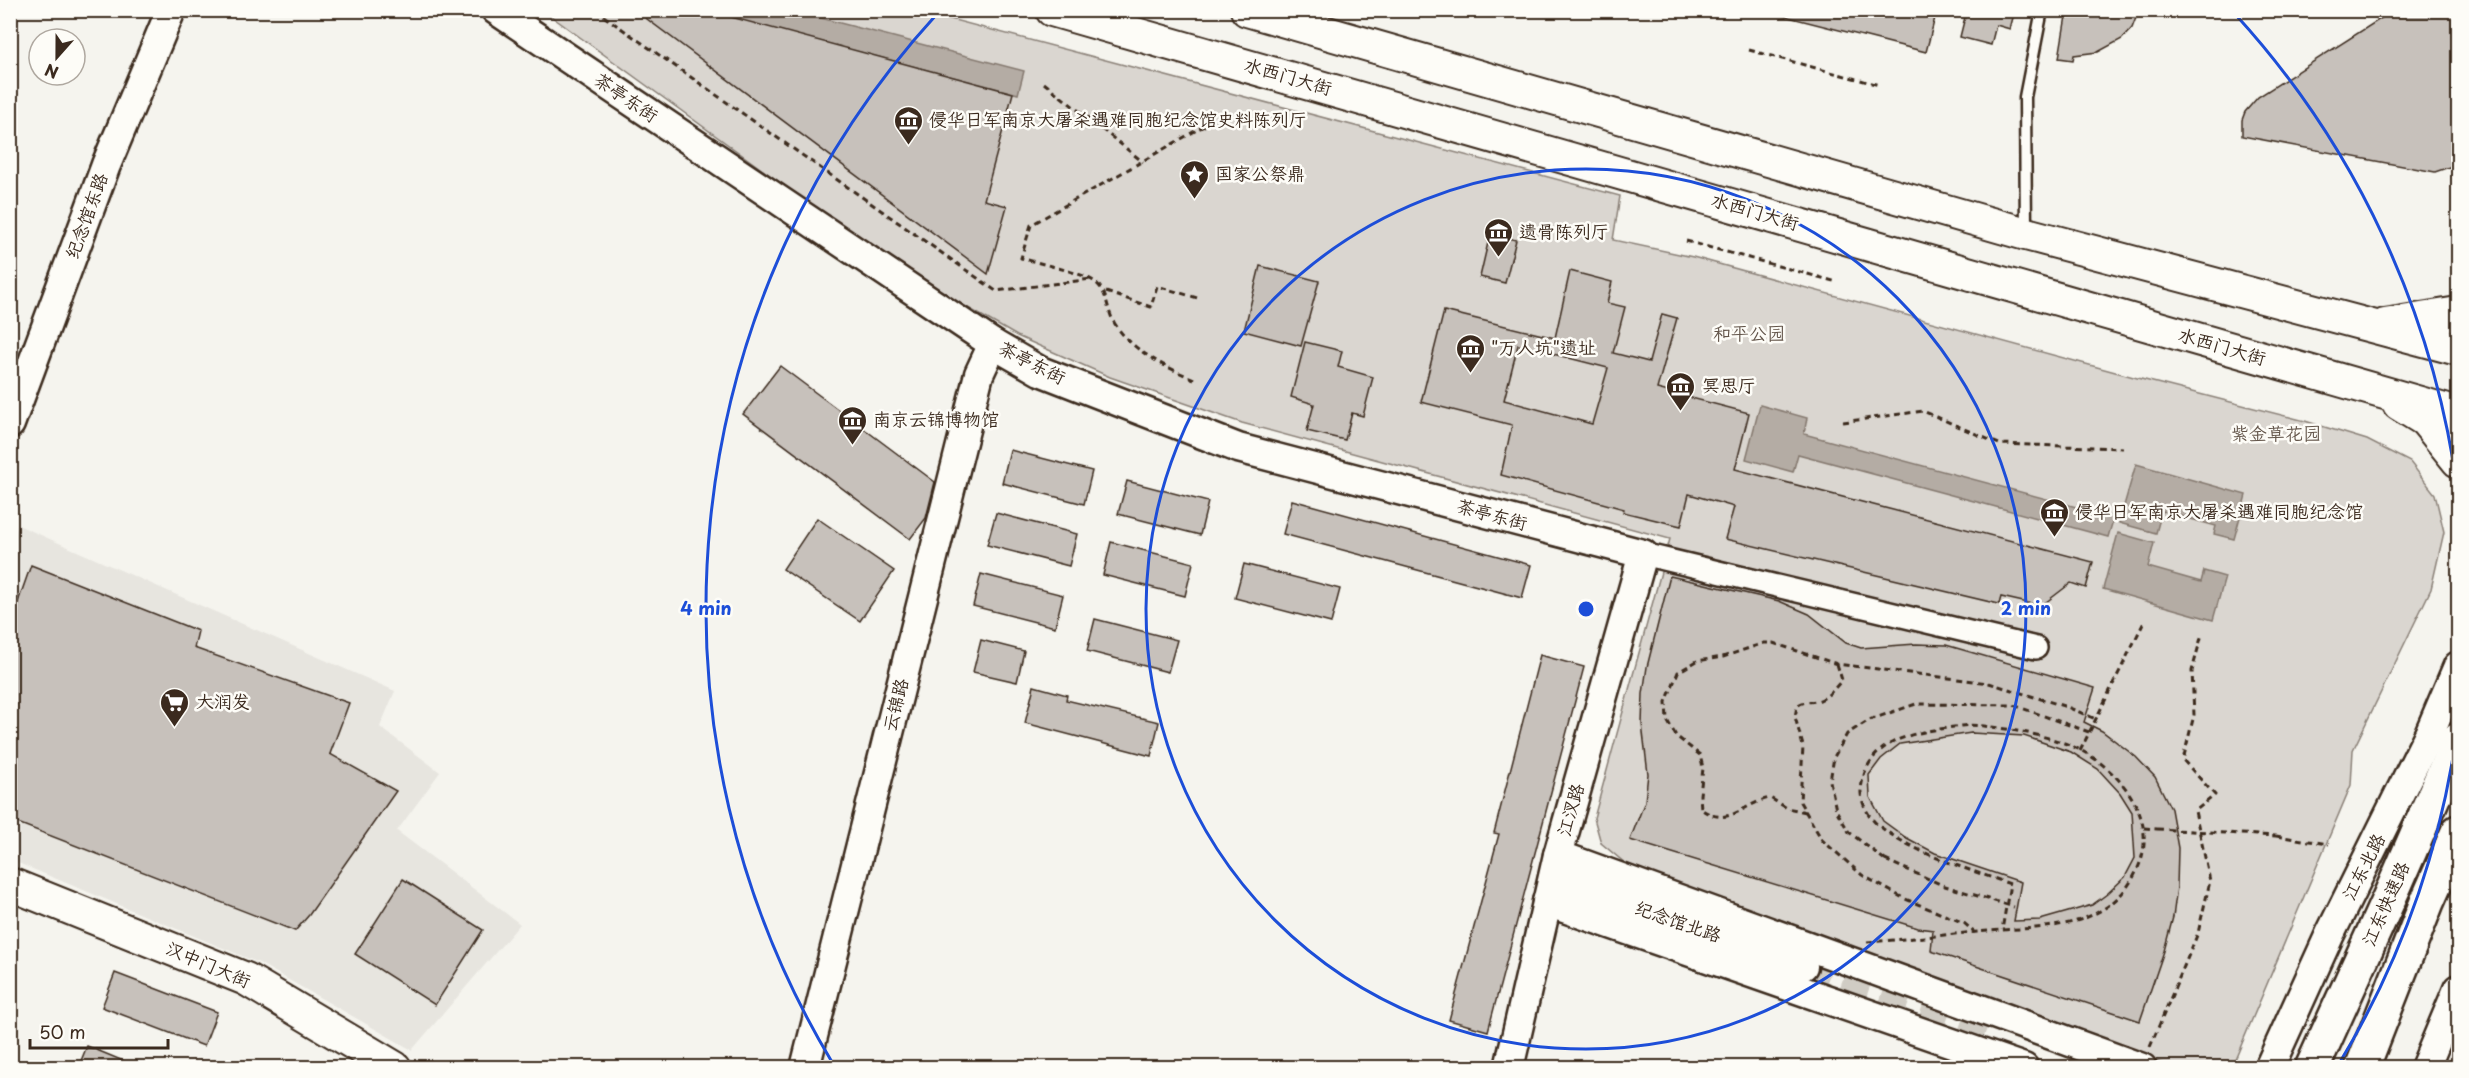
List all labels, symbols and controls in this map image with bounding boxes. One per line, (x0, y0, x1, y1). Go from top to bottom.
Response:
north arrow (27, 27, 87, 87)
street label: 水西门大街 (1241, 50, 1335, 101)
text: N (41, 58, 61, 85)
street label: 茶亭东街 (589, 65, 664, 128)
museum icon: 侵华日军南京大屠杀遇难同胞纪念馆史料陈列厅 (892, 104, 924, 146)
place label: 侵华日军南京大屠杀遇难同胞纪念馆史料陈列厅 (929, 105, 1307, 132)
place icon: 国家公祭鼎 (1178, 158, 1210, 200)
place label: 国家公祭鼎 (1215, 159, 1305, 186)
street label: 纪念馆东路 (58, 169, 114, 262)
street label: 水西门大街 (1708, 185, 1802, 236)
museum icon: 遗骨陈列厅 (1482, 216, 1514, 258)
place label: 遗骨陈列厅 (1519, 217, 1609, 244)
park label: 和平公园 (1713, 319, 1785, 346)
street label: 水西门大街 (2175, 320, 2269, 371)
museum icon: "万人坑"遗址 (1454, 332, 1486, 374)
street label: 茶亭东街 (994, 333, 1071, 390)
place label: "万人坑"遗址 (1491, 333, 1596, 360)
museum icon: 冥思厅 (1665, 370, 1697, 412)
place label: 冥思厅 (1702, 371, 1756, 398)
museum icon: 南京云锦博物馆 (836, 404, 868, 446)
place label: 南京云锦博物馆 (873, 405, 999, 432)
park label: 紫金草花园 (2231, 419, 2321, 446)
street label: 茶亭东街 (1454, 491, 1531, 536)
museum icon: 侵华日军南京大屠杀遇难同胞纪念馆 (2038, 496, 2070, 538)
place label: 侵华日军南京大屠杀遇难同胞纪念馆 (2075, 497, 2363, 524)
text: 4 min (680, 594, 732, 621)
text: 2 min (2001, 594, 2051, 621)
centre of rings (1576, 599, 1596, 619)
street label: 云锦路 (875, 675, 914, 734)
supermarket icon: 大润发 (159, 686, 191, 728)
place label: 大润发 (196, 687, 250, 714)
street label: 江汊路 (1549, 780, 1590, 839)
street label: 江东北路 (2334, 828, 2391, 905)
street label: 江东快速路 (2354, 857, 2415, 950)
street label: 纪念馆北路 (1632, 893, 1725, 948)
street label: 汉中门大街 (162, 934, 255, 994)
scale bar (30, 1012, 168, 1050)
text: 50 m (39, 1018, 86, 1045)

